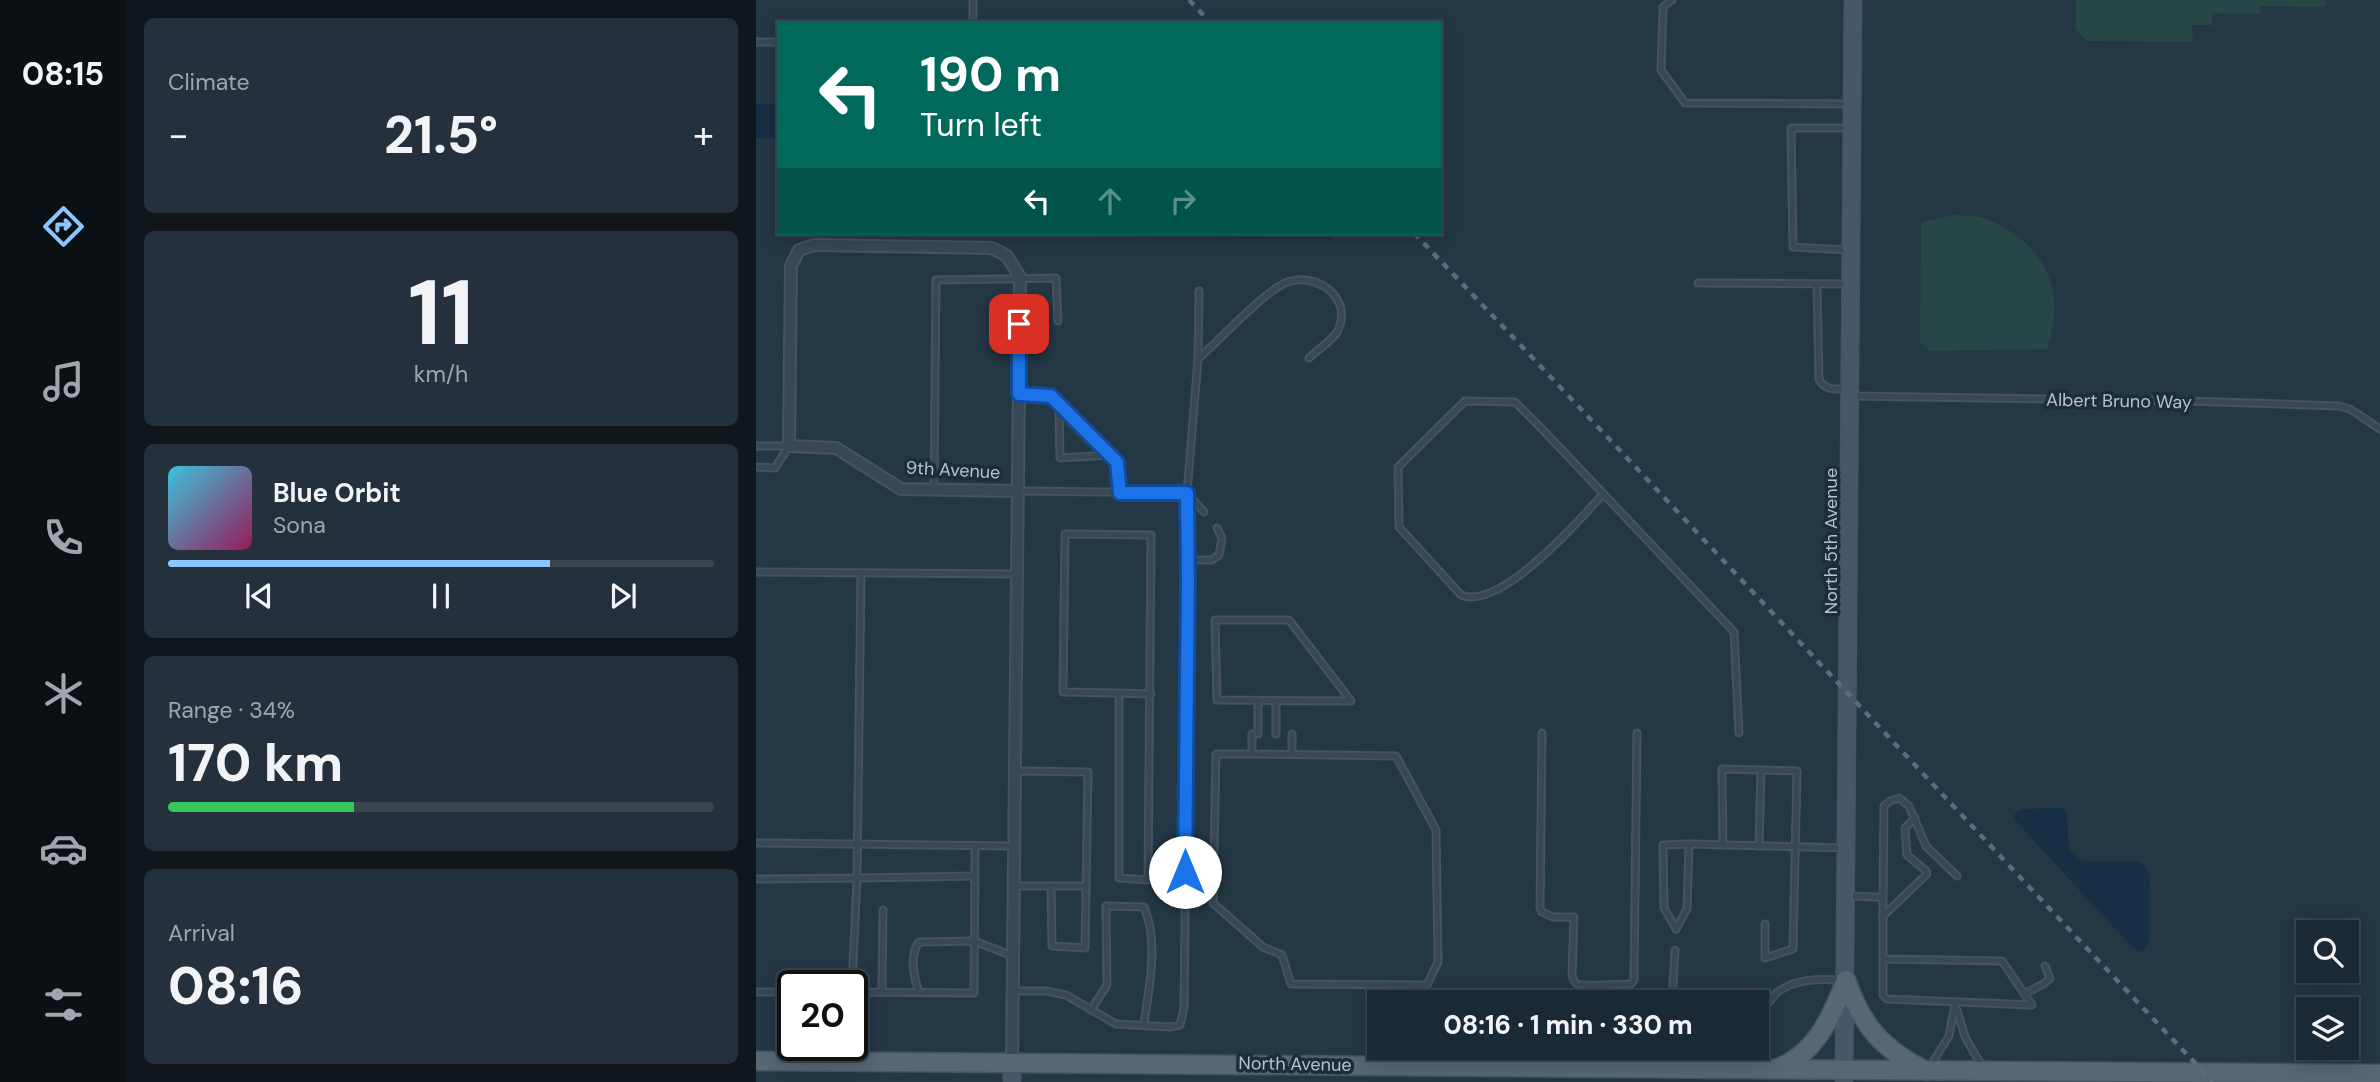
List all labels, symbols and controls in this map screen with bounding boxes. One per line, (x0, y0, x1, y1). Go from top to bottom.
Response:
text: 190 m (920, 42, 1061, 106)
icon: left (805, 49, 896, 140)
text: 08:15 (22, 53, 104, 95)
text: Climate (168, 67, 250, 97)
text: 21.5° (384, 101, 498, 169)
text: Turn left (920, 104, 1042, 146)
text: − (168, 110, 189, 160)
text: + (693, 110, 714, 160)
icon: left (1018, 182, 1056, 220)
icon: ahead (1091, 182, 1129, 220)
icon: right (1164, 182, 1202, 220)
icon: directions (39, 202, 88, 251)
text: 11 (408, 254, 474, 372)
pin (989, 294, 1049, 354)
icon: arrive (1000, 305, 1038, 343)
icon: music (39, 357, 88, 406)
text: km/h (414, 359, 468, 389)
street label: Albert Bruno Way (2046, 388, 2192, 414)
street label: 9th Avenue (905, 456, 1001, 484)
street label: North 5th Avenue (1819, 468, 1843, 614)
text: Blue Orbit (273, 476, 401, 510)
text: Sona (273, 510, 326, 540)
icon: phone (39, 513, 88, 562)
icon: previous (240, 577, 278, 615)
icon: pause (422, 577, 460, 615)
icon: next (604, 577, 642, 615)
icon: climate (39, 669, 88, 718)
text: Range · 34% (168, 695, 295, 725)
text: 170 km (168, 729, 343, 797)
icon: car (39, 824, 88, 873)
position arrow (1148, 835, 1222, 909)
text: Arrival (168, 918, 235, 948)
map controls (2296, 920, 2359, 1060)
button: search (2296, 920, 2359, 983)
text: 08:16 (168, 952, 303, 1020)
speed limit sign: 20 (777, 970, 868, 1061)
icon: filters (39, 980, 88, 1029)
button: layers (2296, 997, 2359, 1060)
text: 08:16 · 1 min · 330 m (1443, 1008, 1693, 1042)
street label: North Avenue (1238, 1051, 1352, 1077)

